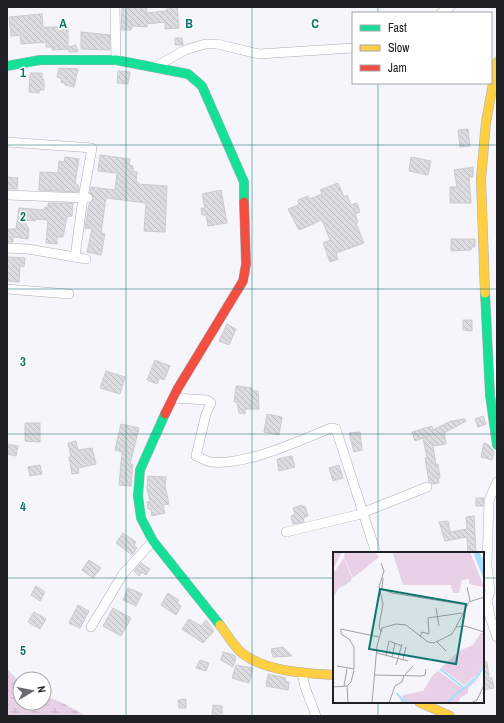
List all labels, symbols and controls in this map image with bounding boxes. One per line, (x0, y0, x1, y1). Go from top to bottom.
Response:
legend (352, 12, 492, 84)
text: A (59, 15, 67, 32)
text: B (185, 15, 193, 32)
text: C (311, 15, 319, 32)
text: Fast (388, 20, 407, 36)
text: Slow (388, 40, 410, 56)
text: Jam (388, 60, 407, 76)
text: 1 (20, 64, 26, 81)
text: 2 (20, 208, 26, 225)
text: 3 (20, 353, 26, 370)
text: 4 (20, 498, 26, 515)
inset map (333, 552, 484, 703)
text: 5 (20, 642, 26, 659)
north arrow (12, 671, 52, 711)
text: N (34, 685, 49, 694)

